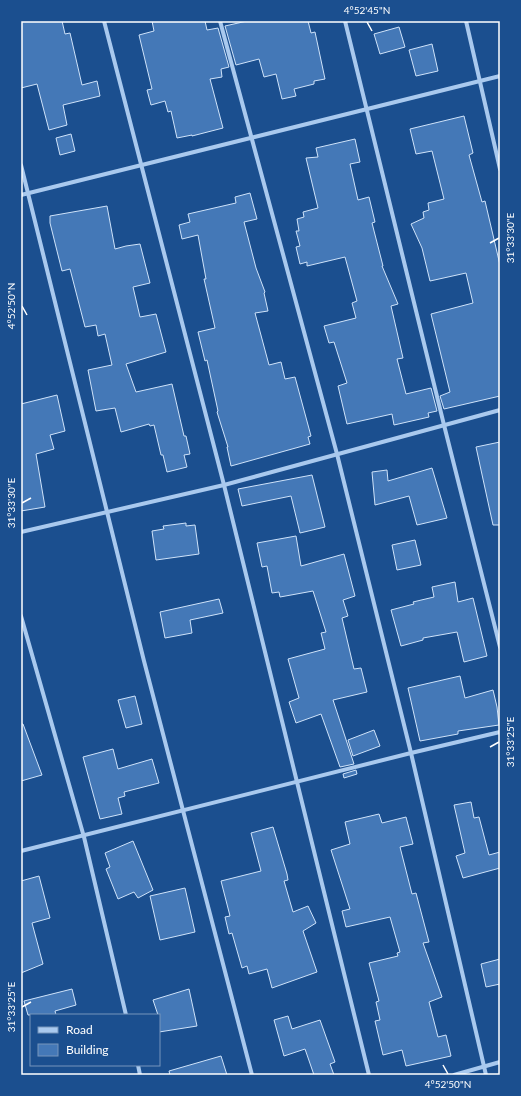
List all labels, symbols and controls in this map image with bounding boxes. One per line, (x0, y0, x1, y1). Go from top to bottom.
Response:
text: 4°52'45"N (344, 4, 390, 16)
text: 31°33'30"E (504, 213, 516, 263)
text: 4°52'50"N (5, 283, 17, 329)
text: 31°33'30"E (5, 478, 17, 528)
text: 31°33'25"E (504, 717, 516, 767)
text: 31°33'25"E (5, 982, 17, 1032)
legend (30, 1014, 160, 1066)
text: Road (66, 1022, 93, 1037)
text: Building (66, 1042, 109, 1057)
text: 4°52'50"N (425, 1078, 471, 1090)

